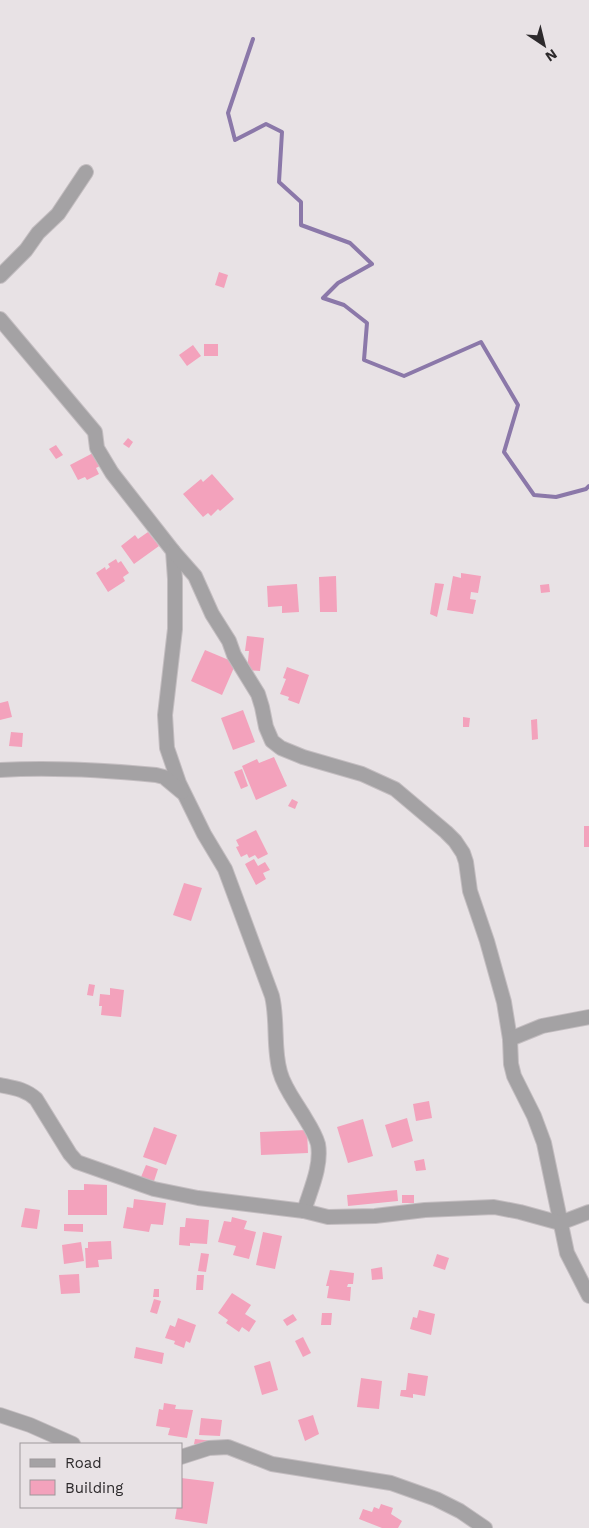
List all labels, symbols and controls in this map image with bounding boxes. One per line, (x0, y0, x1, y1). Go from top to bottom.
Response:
north arrow (519, 20, 569, 70)
text: N (543, 46, 560, 65)
legend (20, 1443, 182, 1508)
text: Road (65, 1454, 102, 1472)
text: Building (65, 1479, 123, 1497)

